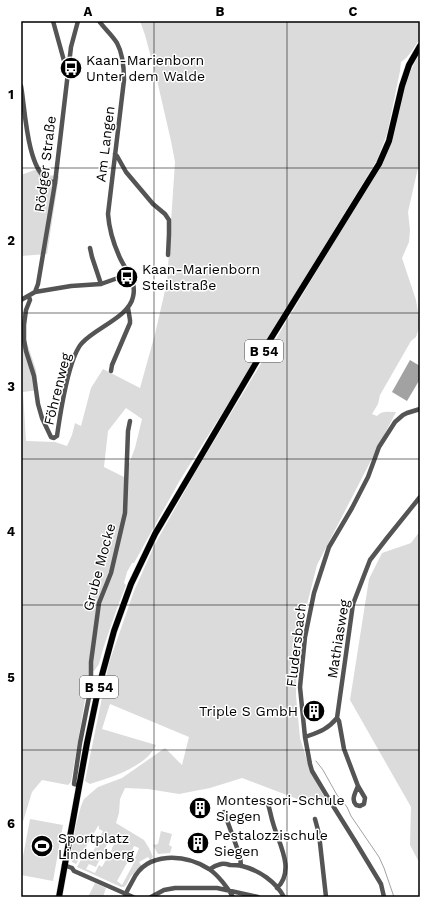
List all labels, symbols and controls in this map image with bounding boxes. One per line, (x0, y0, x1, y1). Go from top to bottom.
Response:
text: A (84, 4, 93, 19)
text: B (216, 4, 225, 19)
text: C (349, 4, 358, 19)
place label: Kaan-Marienborn Unter dem Walde (86, 52, 205, 84)
bus stop icon: Kaan-Marienborn Unter dem Walde (58, 55, 84, 81)
text: 1 (8, 87, 14, 102)
street label: Am Langen (92, 105, 118, 183)
street label: Rödger Straße (31, 115, 59, 213)
text: 2 (7, 233, 15, 248)
place label: Kaan-Marienborn Steilstraße (142, 261, 260, 293)
bus stop icon: Kaan-Marienborn Steilstraße (114, 264, 140, 290)
road number: B 54 (245, 340, 283, 362)
street label: Föhrenweg (40, 351, 74, 427)
text: 3 (7, 379, 15, 394)
street label: Grube Mocke (80, 521, 118, 613)
text: 4 (7, 524, 16, 539)
street label: Mathiasweg (324, 598, 352, 680)
street label: Fludersbach (283, 602, 309, 688)
text: 5 (7, 670, 15, 685)
road number: B 54 (80, 676, 118, 698)
building icon: Triple S GmbH (301, 698, 327, 724)
place label: Triple S GmbH (199, 703, 298, 719)
place label: Montessori-Schule Siegen (216, 792, 345, 824)
building icon: Montessori-Schule Siegen (187, 795, 213, 821)
text: 6 (7, 816, 15, 831)
place label: Pestalozzischule Siegen (214, 827, 328, 859)
place label: Sportplatz Lindenberg (58, 830, 135, 862)
building icon: Pestalozzischule Siegen (185, 830, 211, 856)
sports icon: Sportplatz Lindenberg (29, 833, 55, 859)

